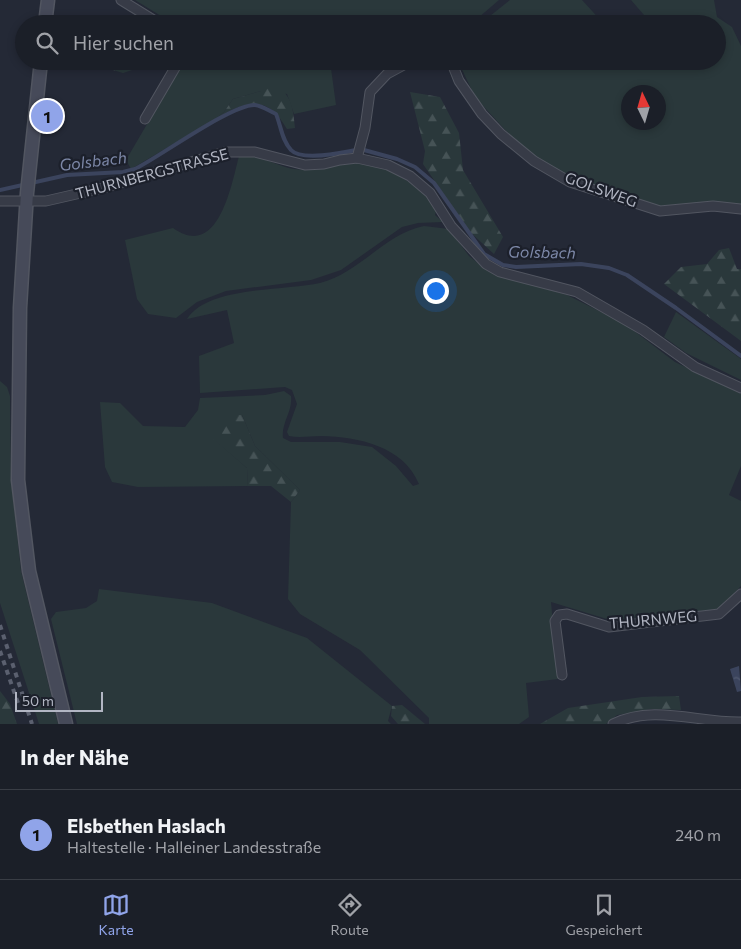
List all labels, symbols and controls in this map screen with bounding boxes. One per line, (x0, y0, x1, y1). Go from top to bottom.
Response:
search box (15, 15, 726, 70)
icon: search (33, 29, 61, 57)
text: Hier suchen (73, 31, 174, 54)
north arrow (621, 85, 666, 130)
pin: 1 (31, 97, 63, 135)
street label: THURNBERGSTRASSE (73, 144, 230, 202)
water label: Golsbach (58, 147, 128, 174)
street label: GOLSWEG (563, 168, 640, 210)
water label: Golsbach (508, 241, 576, 262)
your location (423, 278, 449, 304)
street label: THURNWEG (608, 606, 698, 632)
scale bar (15, 689, 102, 712)
text: 50 m (22, 692, 54, 709)
text: In der Nähe (20, 744, 129, 769)
text: Elsbethen Haslach (67, 814, 226, 837)
text: 1 (32, 825, 40, 844)
text: 240 m (675, 825, 721, 844)
text: Haltestelle · Halleiner Landesstraße (67, 837, 321, 856)
tab: Karte (98, 891, 134, 938)
tab: Route (331, 891, 369, 938)
tab: Gespeichert (566, 891, 643, 938)

